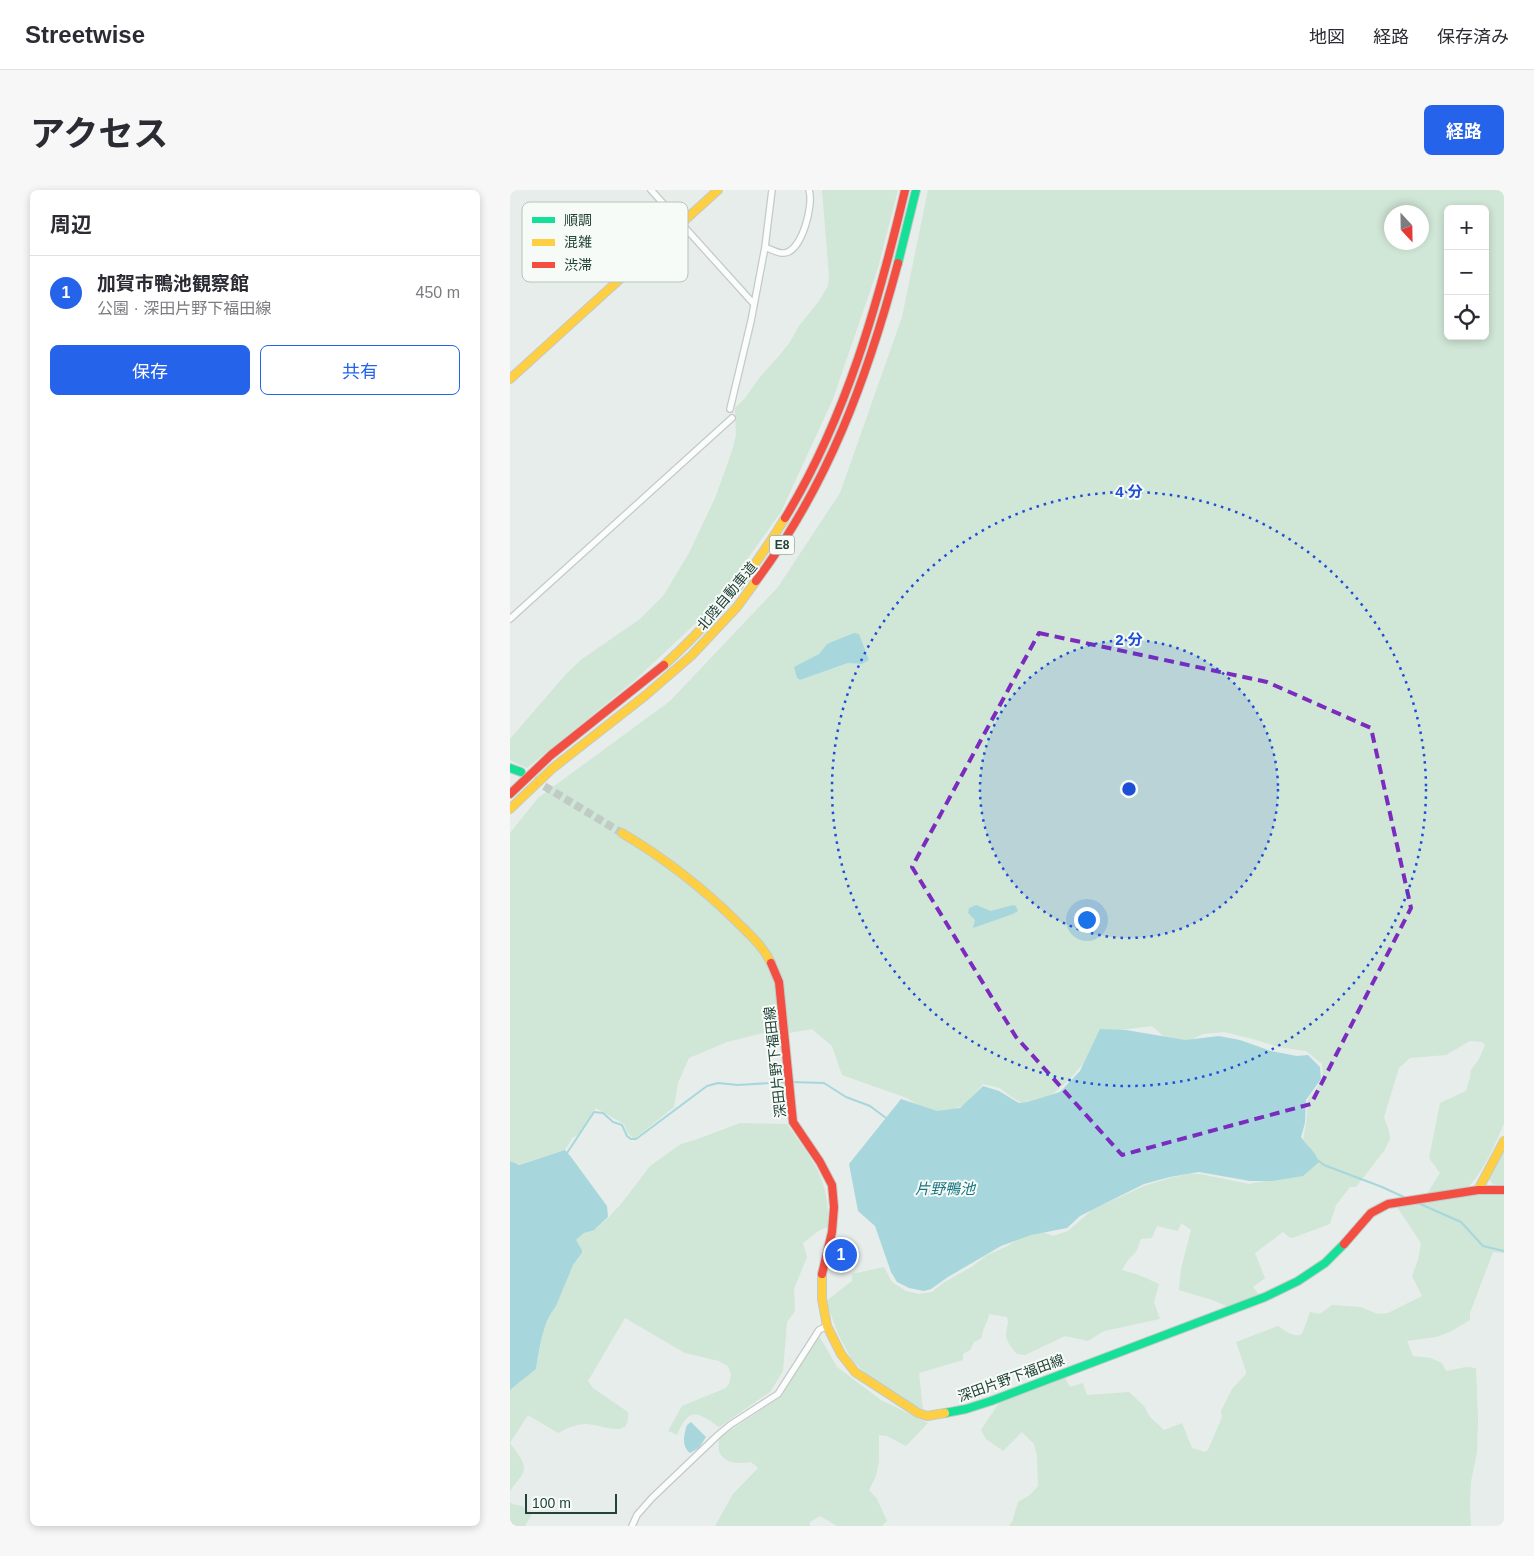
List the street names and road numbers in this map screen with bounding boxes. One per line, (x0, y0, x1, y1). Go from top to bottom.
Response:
road number: E8 (770, 536, 794, 554)
street label: 北陸自動車道 (694, 559, 760, 633)
street label: 深田片野下福田線 (761, 1005, 789, 1119)
street label: 深田片野下福田線 (956, 1351, 1066, 1405)

